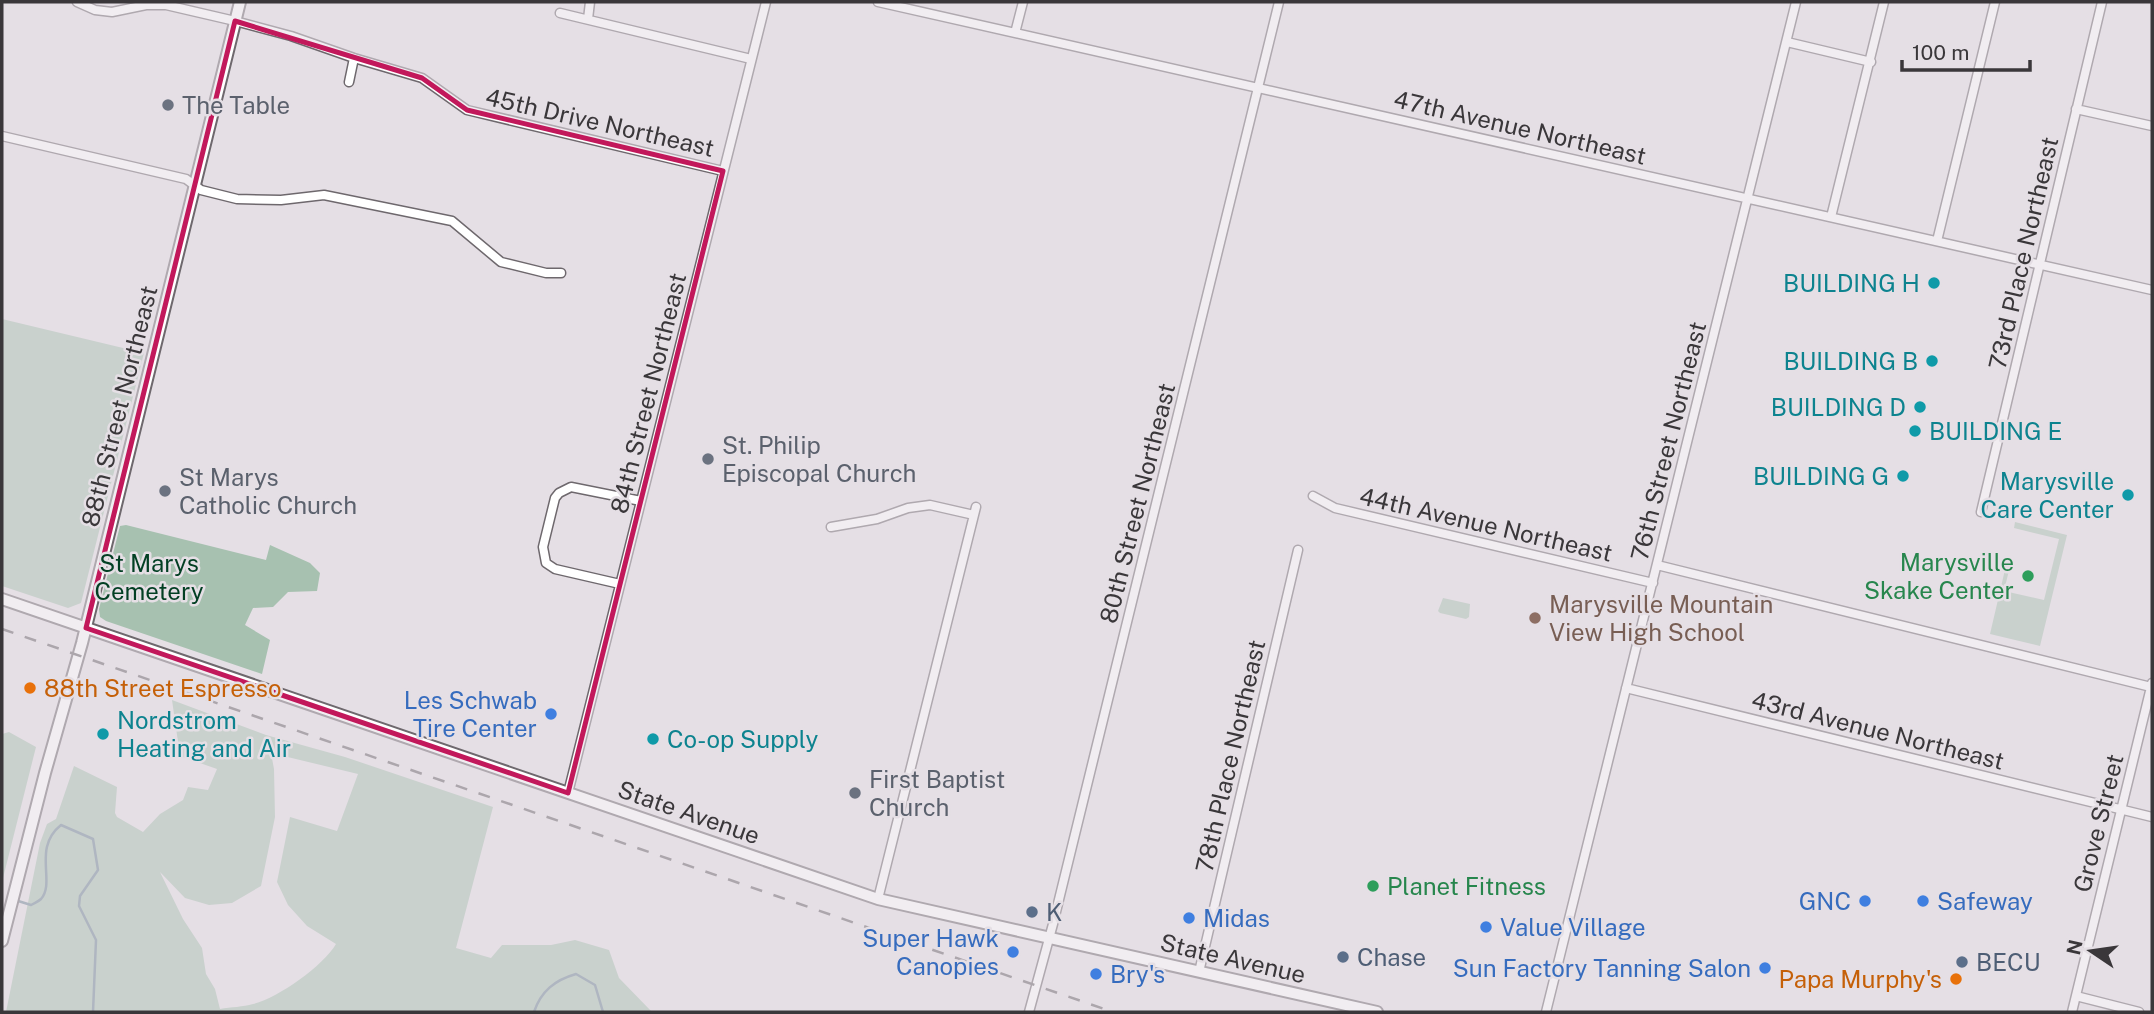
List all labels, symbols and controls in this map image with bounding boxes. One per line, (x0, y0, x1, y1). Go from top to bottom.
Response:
scale bar (1902, 28, 2030, 72)
text: 100 m (1912, 40, 1969, 65)
street label: 45th Drive Northeast (483, 82, 717, 162)
street label: 47th Avenue Northeast (1391, 84, 1649, 170)
place label: The Table (182, 91, 290, 119)
marker: The Table (160, 97, 176, 113)
street label: 73rd Place Northeast (1983, 134, 2063, 372)
place label: BUILDING H (1783, 269, 1920, 297)
street label: 84th Street Northeast (605, 270, 691, 516)
marker: BUILDING H (1926, 275, 1942, 291)
street label: 88th Street Northeast (75, 283, 163, 529)
street label: 76th Street Northeast (1625, 319, 1711, 563)
place label: BUILDING B (1783, 347, 1918, 375)
marker: BUILDING B (1924, 353, 1940, 369)
street label: 80th Street Northeast (1094, 380, 1180, 626)
place label: BUILDING D (1771, 393, 1906, 421)
marker: BUILDING D (1912, 399, 1928, 415)
place label: BUILDING E (1929, 417, 2062, 445)
marker: BUILDING E (1907, 423, 1923, 439)
place label: St. Philip Episcopal Church (722, 431, 916, 487)
marker: St. Philip Episcopal Church (700, 451, 716, 467)
place label: BUILDING G (1753, 462, 1889, 490)
place label: St Marys Catholic Church (179, 463, 357, 519)
place label: Marysville Care Center (1981, 467, 2114, 523)
marker: BUILDING G (1895, 468, 1911, 484)
street label: 44th Avenue Northeast (1357, 481, 1615, 567)
marker: St Marys Catholic Church (157, 483, 173, 499)
marker: Marysville Care Center (2120, 487, 2136, 503)
place label: Marysville Skake Center (1864, 548, 2014, 604)
park label: St Marys Cemetery (94, 549, 204, 605)
marker: Marysville Skake Center (2020, 568, 2036, 584)
place label: Marysville Mountain View High School (1549, 590, 1773, 646)
marker: Marysville Mountain View High School (1527, 610, 1543, 626)
street label: 78th Place Northeast (1190, 637, 1270, 875)
place label: 88th Street Espresso (44, 674, 281, 702)
marker: 88th Street Espresso (22, 680, 38, 696)
street label: 43rd Avenue Northeast (1749, 685, 2007, 775)
place label: Les Schwab Tire Center (404, 686, 537, 742)
place label: Nordstrom Heating and Air (117, 706, 291, 762)
marker: Les Schwab Tire Center (543, 706, 559, 722)
place label: Co-op Supply (667, 725, 819, 753)
marker: Nordstrom Heating and Air (95, 726, 111, 742)
marker: Co-op Supply (645, 731, 661, 747)
street label: Grove Street (2067, 751, 2129, 895)
place label: First Baptist Church (869, 765, 1005, 821)
street label: State Avenue (614, 775, 764, 849)
marker: First Baptist Church (847, 785, 863, 801)
place label: Planet Fitness (1387, 872, 1546, 900)
marker: Planet Fitness (1365, 878, 1381, 894)
place label: GNC (1799, 887, 1851, 915)
place label: Safeway (1937, 887, 2033, 915)
marker: GNC (1857, 893, 1873, 909)
marker: Safeway (1915, 893, 1931, 909)
place label: K (1046, 898, 1062, 926)
marker: K (1024, 904, 1040, 920)
place label: Midas (1203, 904, 1270, 932)
marker: Midas (1181, 910, 1197, 926)
place label: Value Village (1500, 913, 1646, 941)
north arrow (2056, 916, 2126, 986)
marker: Value Village (1478, 919, 1494, 935)
place label: Super Hawk Canopies (862, 924, 999, 980)
street label: State Avenue (1158, 928, 1308, 988)
text: N (2062, 937, 2087, 957)
place label: Chase (1357, 943, 1426, 971)
marker: Super Hawk Canopies (1005, 944, 1021, 960)
place label: BECU (1976, 948, 2040, 976)
marker: Chase (1335, 949, 1351, 965)
place label: Sun Factory Tanning Salon (1453, 954, 1751, 982)
marker: BECU (1954, 954, 1970, 970)
place label: Bry's (1110, 960, 1165, 988)
marker: Sun Factory Tanning Salon (1757, 960, 1773, 976)
place label: Papa Murphy's (1779, 965, 1942, 993)
marker: Bry's (1088, 966, 1104, 982)
marker: Papa Murphy's (1948, 971, 1964, 987)

